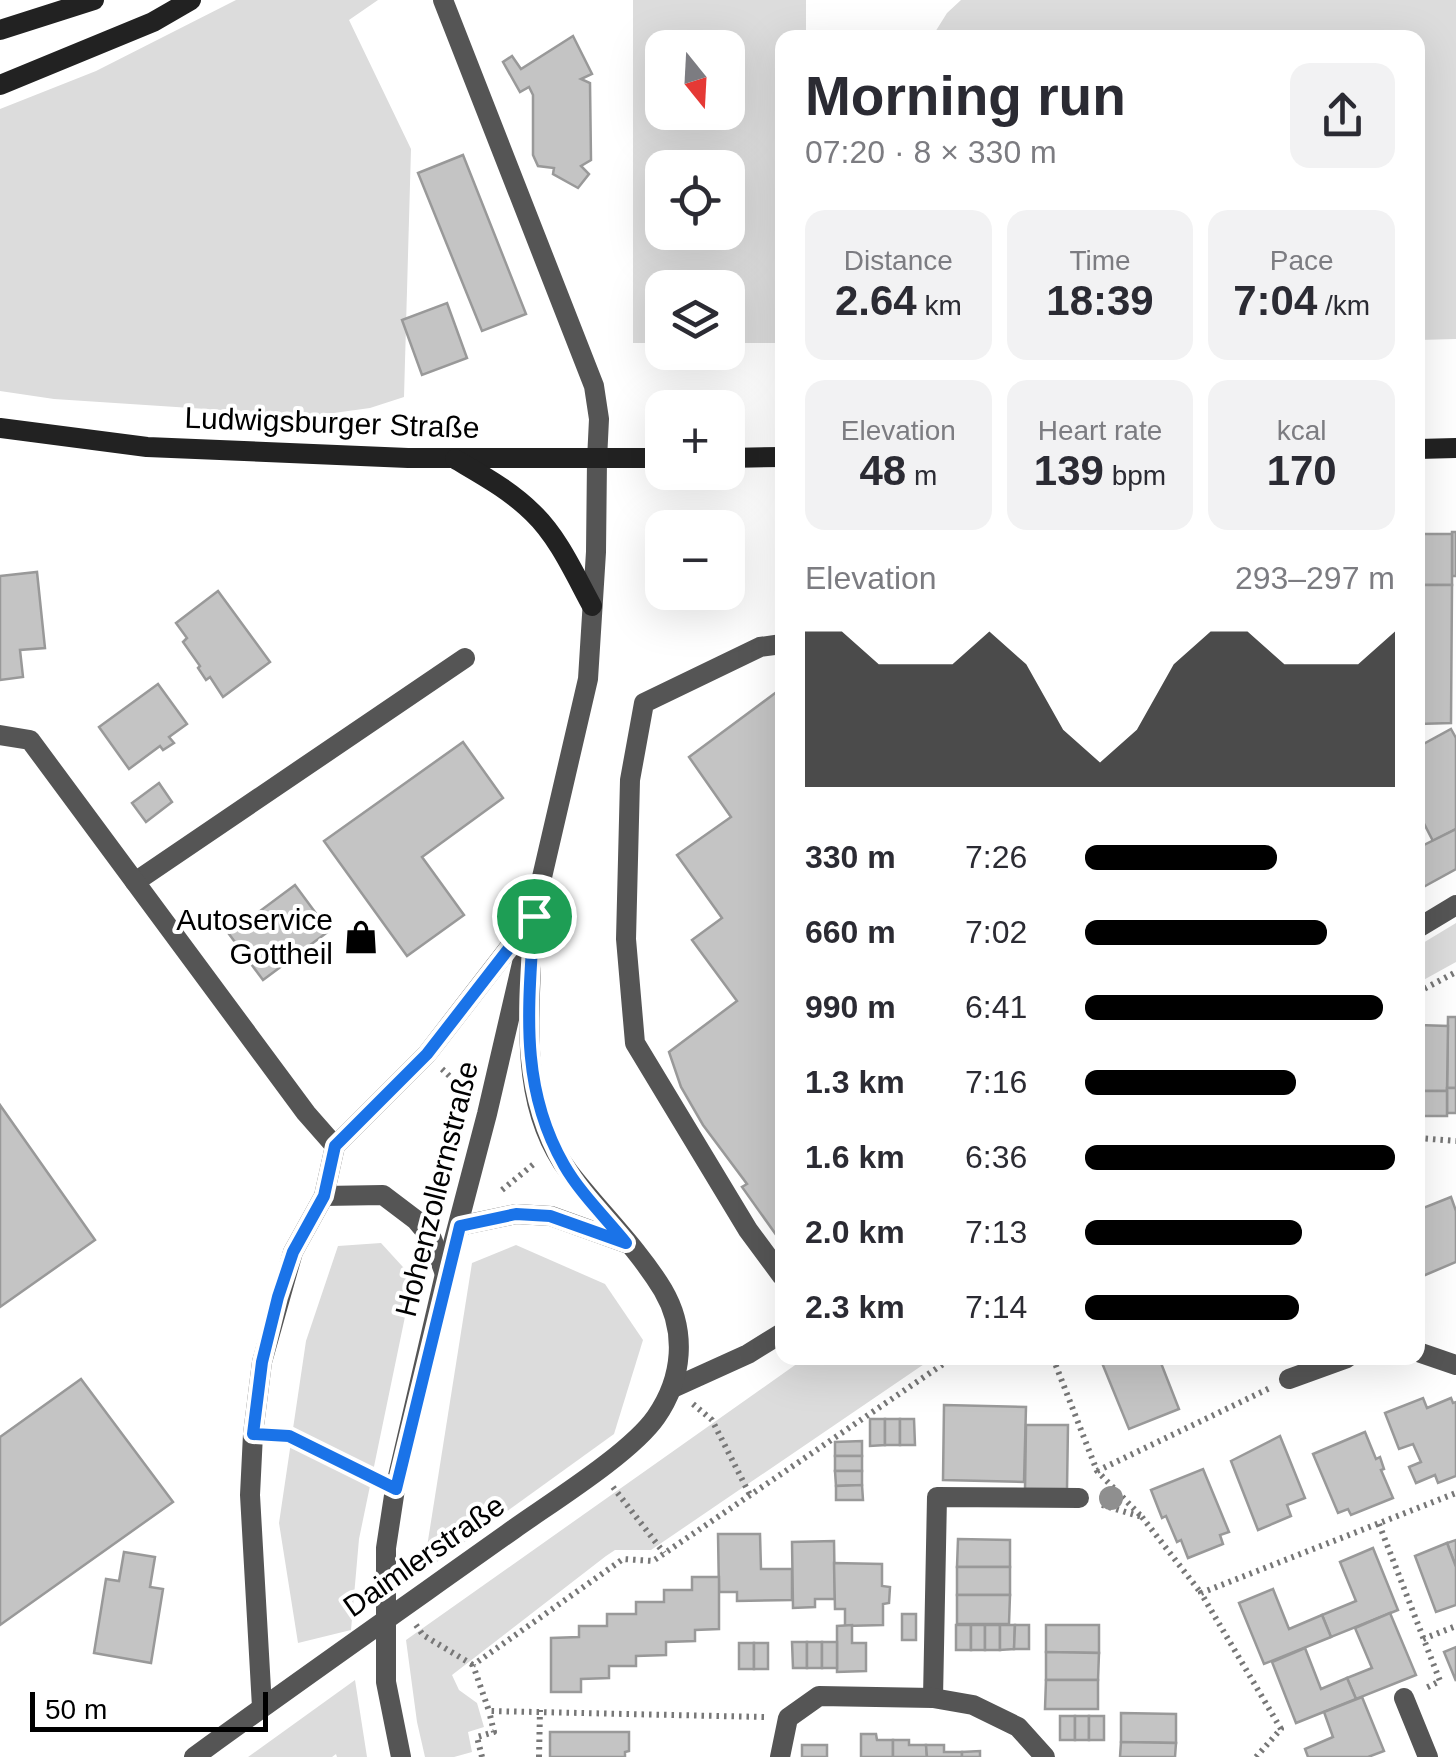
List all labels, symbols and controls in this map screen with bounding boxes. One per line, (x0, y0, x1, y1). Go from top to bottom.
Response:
north arrow (645, 30, 745, 130)
map controls (645, 30, 745, 610)
button: share (1290, 63, 1395, 168)
text: Morning run (805, 65, 1126, 127)
text: 07:20 · 8 × 330 m (805, 134, 1057, 170)
button: locate (645, 150, 745, 250)
text: Distance (844, 245, 953, 276)
text: Time (1069, 245, 1131, 276)
text: Pace (1270, 245, 1334, 276)
button: layers (645, 270, 745, 370)
text: 2.64 (835, 277, 917, 324)
text: 18:39 (1046, 277, 1154, 324)
text: 7:04 (1233, 277, 1317, 324)
text: km (917, 290, 962, 321)
text: /km (1317, 290, 1370, 321)
button: + (645, 390, 745, 490)
street label: Ludwigsburger Straße (184, 401, 480, 444)
text: Elevation (841, 415, 956, 446)
text: Heart rate (1038, 415, 1162, 446)
text: kcal (1277, 415, 1327, 446)
text: 48 (859, 447, 906, 494)
text: 139 (1034, 447, 1104, 494)
text: 170 (1267, 447, 1337, 494)
text: m (906, 460, 937, 491)
text: bpm (1104, 460, 1166, 491)
button: − (645, 510, 745, 610)
text: Elevation (805, 560, 937, 596)
text: 293–297 m (1235, 560, 1395, 596)
text: 330 m (805, 839, 896, 875)
text: 7:26 (965, 839, 1027, 875)
pin (492, 874, 577, 959)
icon: arrive (507, 889, 562, 944)
place label: Autoservice Gottheil (176, 903, 333, 970)
text: 660 m (805, 914, 896, 950)
text: 7:02 (965, 914, 1027, 950)
shop icon: Autoservice Gottheil (342, 918, 380, 956)
text: 990 m (805, 989, 896, 1025)
text: 6:41 (965, 989, 1027, 1025)
street label: Hohenzollernstraße (389, 1058, 484, 1320)
text: 1.3 km (805, 1064, 905, 1100)
text: 7:16 (965, 1064, 1027, 1100)
text: 1.6 km (805, 1139, 905, 1175)
text: 6:36 (965, 1139, 1027, 1175)
text: 2.0 km (805, 1214, 905, 1250)
text: 7:13 (965, 1214, 1027, 1250)
text: 2.3 km (805, 1289, 905, 1325)
text: 7:14 (965, 1289, 1027, 1325)
street label: Daimlerstraße (337, 1488, 510, 1623)
scale bar (30, 1687, 268, 1732)
text: 50 m (45, 1694, 107, 1725)

